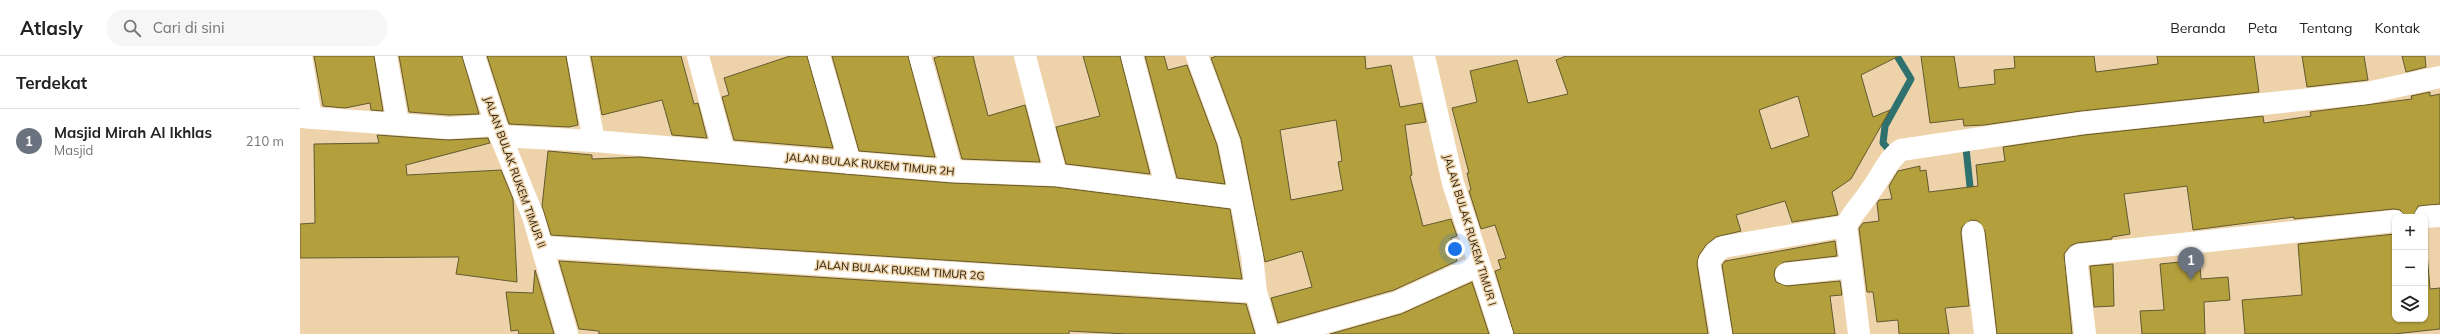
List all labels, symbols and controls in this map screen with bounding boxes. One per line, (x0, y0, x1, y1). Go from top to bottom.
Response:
search box (107, 10, 387, 46)
text: Atlasly (20, 16, 83, 40)
icon: search (121, 17, 143, 39)
text: Cari di sini (153, 18, 225, 37)
text: Beranda (2170, 19, 2226, 37)
text: Peta (2248, 19, 2277, 37)
text: Tentang (2299, 19, 2353, 37)
text: Kontak (2375, 19, 2420, 37)
text: Terdekat (16, 72, 87, 93)
street label: JALAN BULAK RUKEM TIMUR II (481, 94, 549, 250)
text: Masjid Mirah Al Ikhlas (54, 123, 212, 142)
text: 1 (25, 133, 33, 149)
text: 210 m (246, 133, 284, 149)
text: Masjid (54, 142, 93, 158)
street label: JALAN BULAK RUKEM TIMUR 2H (785, 150, 955, 178)
street label: JALAN BULAK RUKEM TIMUR I (1440, 153, 1500, 307)
map controls (2392, 214, 2428, 322)
button: + (2392, 214, 2428, 250)
your location (1445, 239, 1465, 259)
pin: 1 (2178, 247, 2204, 280)
button: − (2392, 250, 2428, 286)
street label: JALAN BULAK RUKEM TIMUR 2G (815, 257, 985, 283)
button: layers (2392, 286, 2428, 322)

